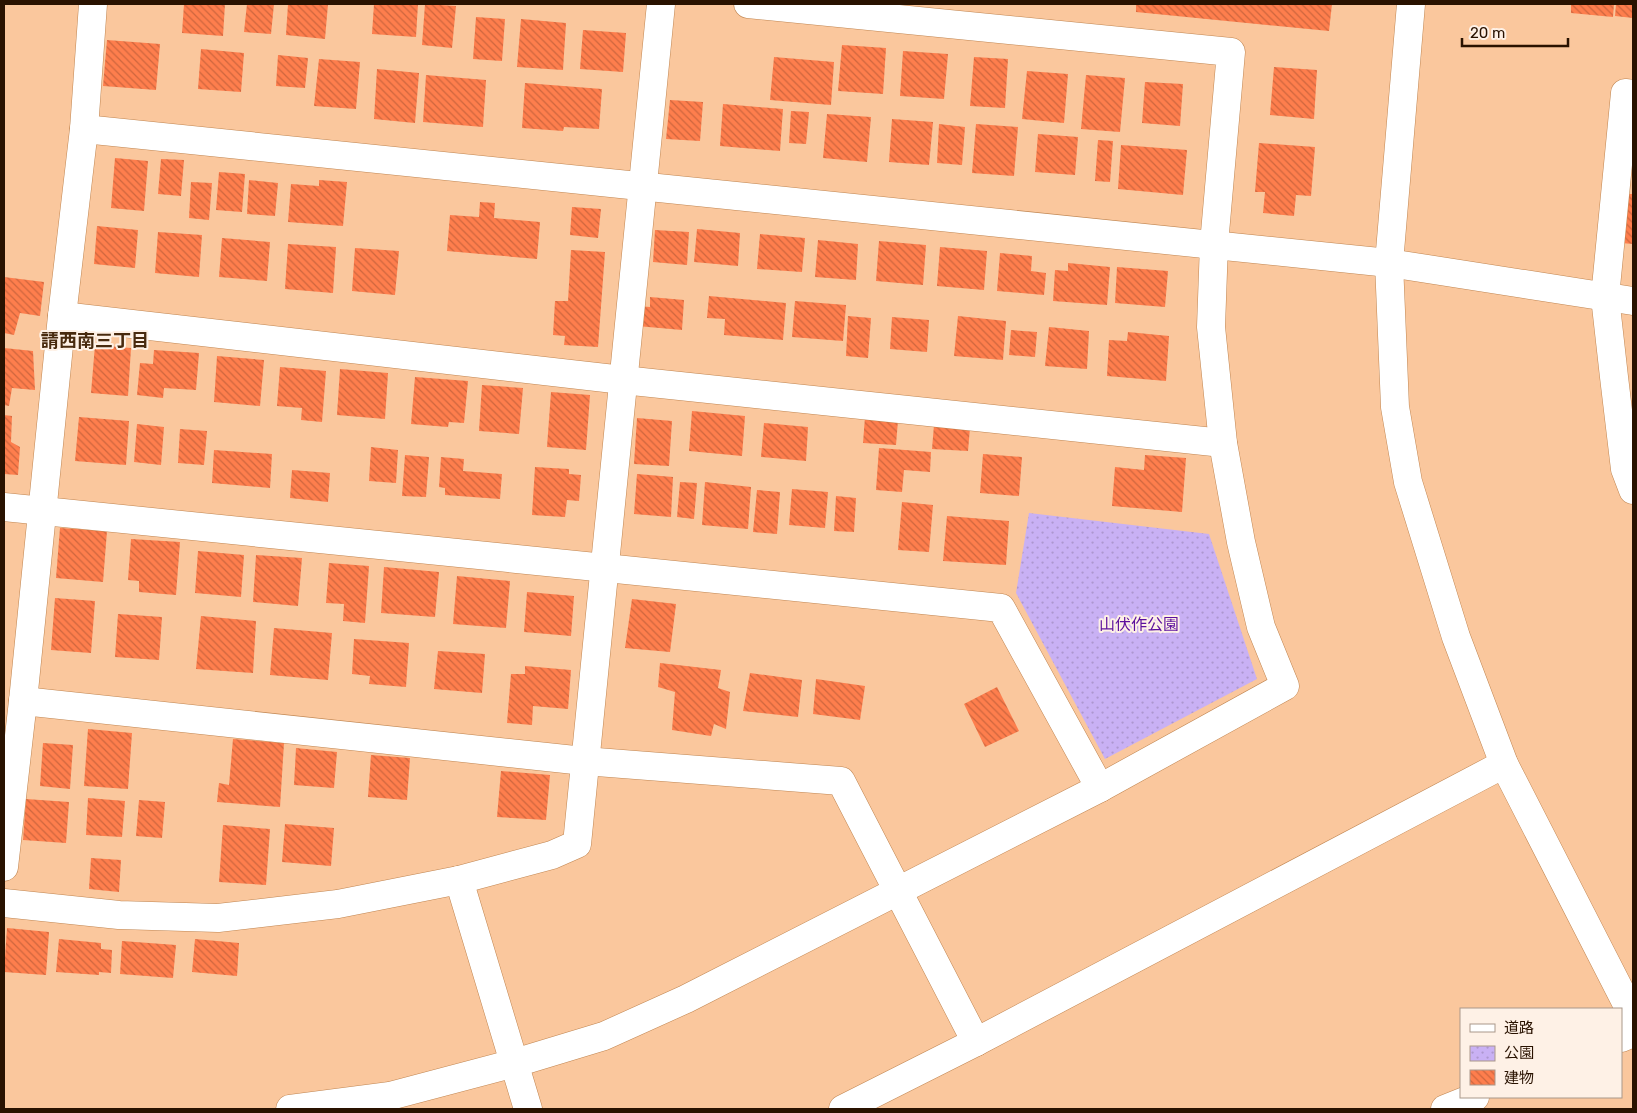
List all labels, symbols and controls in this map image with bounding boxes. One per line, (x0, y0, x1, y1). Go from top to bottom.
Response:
scale bar (1462, 15, 1568, 47)
text: 20 m (1470, 24, 1505, 42)
district label: 請西南三丁目 (41, 330, 149, 352)
park label: 山伏作公園 (1099, 615, 1179, 634)
legend (1460, 1008, 1622, 1098)
text: 道路 (1504, 1019, 1534, 1037)
text: 公園 (1504, 1044, 1534, 1062)
text: 建物 (1504, 1069, 1534, 1087)

